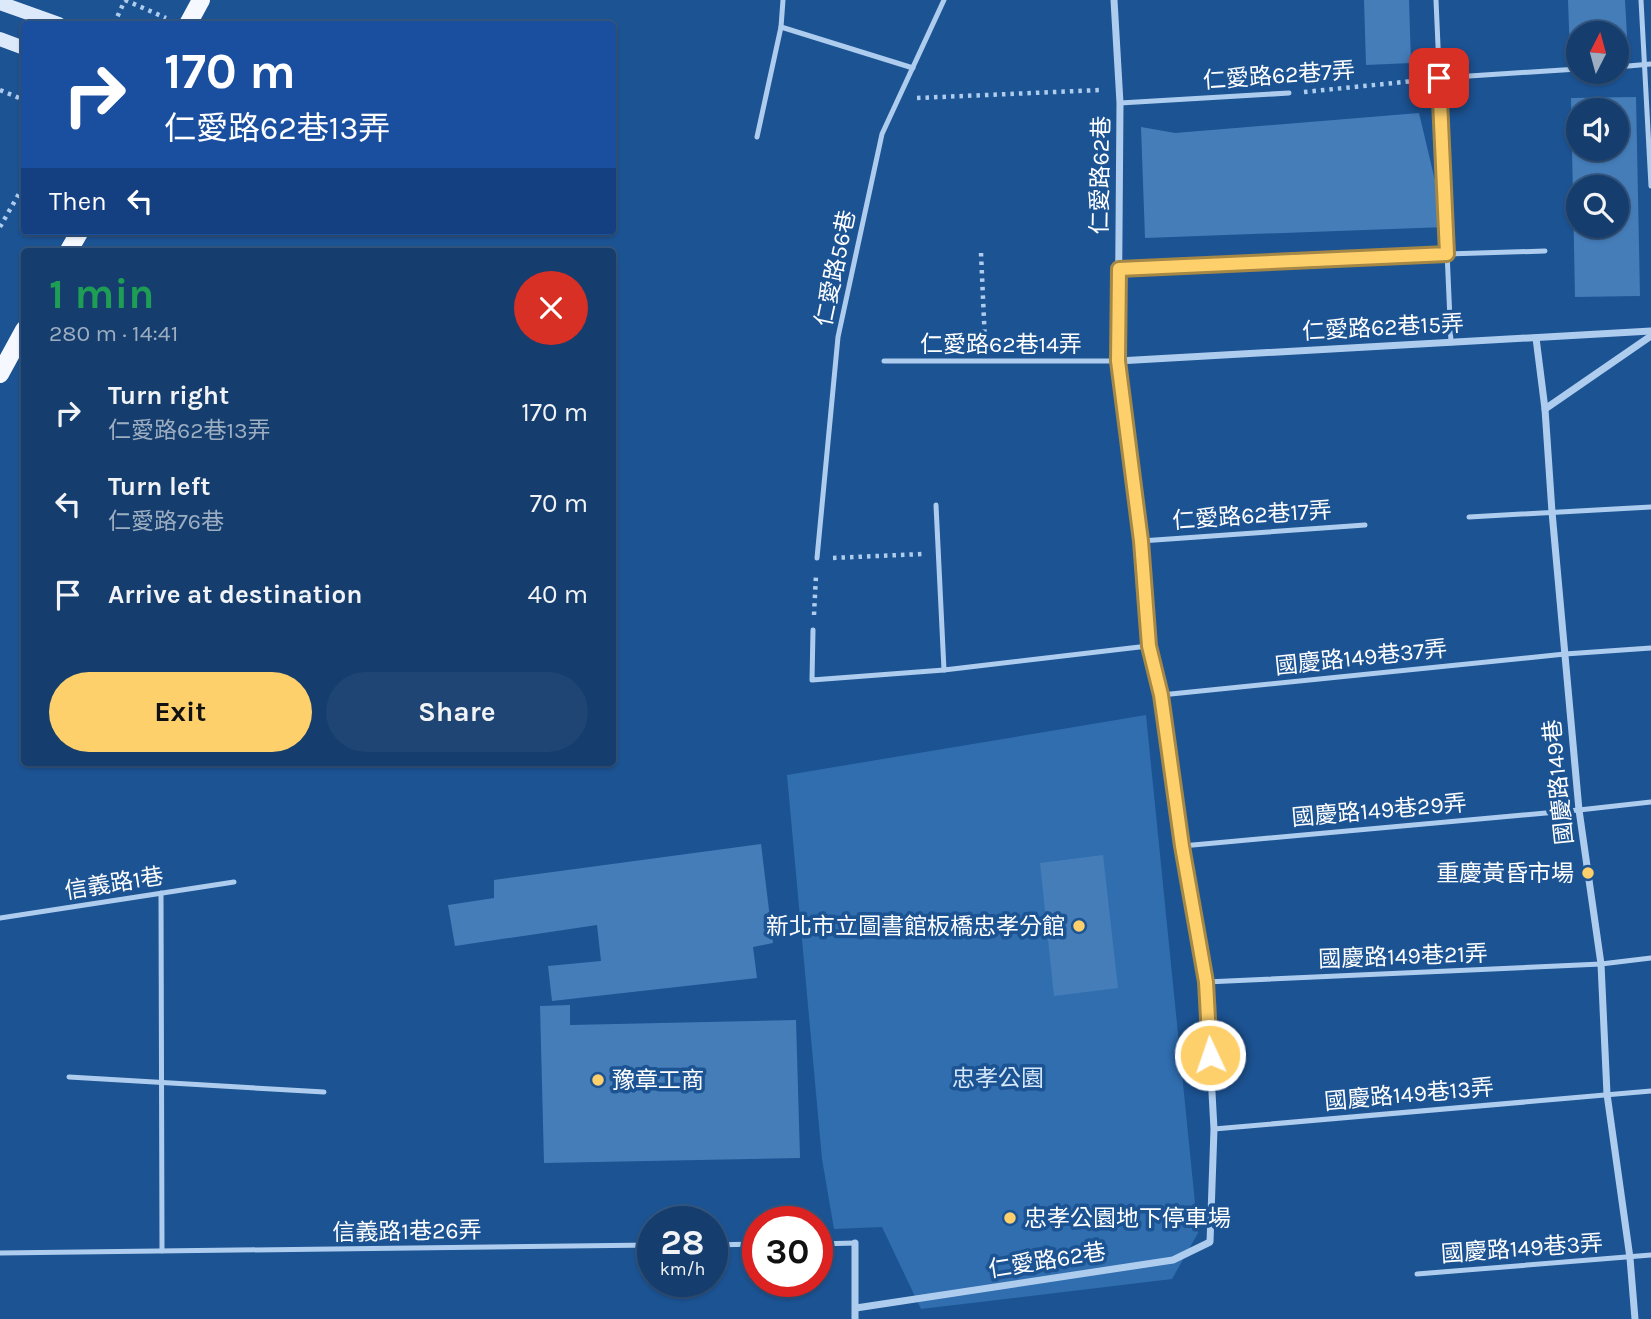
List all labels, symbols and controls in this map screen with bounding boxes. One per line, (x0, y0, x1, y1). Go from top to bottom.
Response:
north arrow (1566, 21, 1629, 84)
map controls (1566, 21, 1629, 238)
text: 170 m (164, 43, 296, 100)
pin (1409, 48, 1469, 108)
icon: right (49, 49, 140, 140)
street label: 仁愛路62巷7弄 (1202, 57, 1356, 94)
icon: arrive (1420, 59, 1458, 97)
button: sound (1566, 98, 1629, 161)
text: 仁愛路62巷13弄 (164, 110, 390, 147)
street label: 仁愛路62巷 (1086, 116, 1115, 234)
button: search (1566, 175, 1629, 238)
icon: left (121, 182, 159, 220)
text: Then (49, 186, 107, 217)
street label: 仁愛路56巷 (810, 208, 861, 329)
text: 1 min (49, 269, 154, 319)
button: close (514, 271, 588, 345)
street label: 仁愛路62巷15弄 (1301, 310, 1465, 345)
text: 280 m · 14:41 (49, 320, 178, 347)
street label: 仁愛路62巷14弄 (920, 331, 1082, 358)
text: Turn right (108, 380, 229, 411)
icon: right (49, 394, 87, 432)
text: 170 m (521, 397, 588, 428)
text: 仁愛路62巷13弄 (108, 417, 271, 444)
text: Turn left (108, 471, 210, 502)
icon: left (49, 485, 87, 523)
text: 70 m (530, 488, 588, 519)
street label: 仁愛路62巷17弄 (1171, 496, 1333, 535)
text: 仁愛路76巷 (108, 508, 224, 535)
icon: arrive (49, 576, 87, 614)
text: Arrive at destination (108, 579, 362, 610)
text: 40 m (528, 579, 588, 610)
street label: 國慶路149巷37弄 (1274, 635, 1449, 680)
button: Exit (49, 672, 312, 752)
button: Share (326, 672, 588, 752)
street label: 國慶路149巷 (1538, 718, 1578, 846)
street label: 國慶路149巷29弄 (1290, 789, 1468, 832)
place label: 重慶黃昏市場 (1436, 860, 1574, 887)
street label: 信義路1巷 (63, 862, 165, 905)
marker: 重慶黃昏市場 (1580, 865, 1596, 881)
place label: 新北市立圖書館板橋忠孝分館 (766, 913, 1065, 940)
marker: 新北市立圖書館板橋忠孝分館 (1071, 918, 1087, 934)
street label: 國慶路149巷21弄 (1318, 940, 1488, 973)
position arrow (1173, 1018, 1247, 1092)
park label: 忠孝公園 (952, 1065, 1044, 1092)
place label: 豫章工商 (612, 1067, 704, 1094)
marker: 豫章工商 (590, 1072, 606, 1088)
street label: 國慶路149巷13弄 (1323, 1074, 1495, 1115)
place label: 忠孝公園地下停車場 (1024, 1205, 1231, 1232)
speed limit sign: 30 (742, 1206, 833, 1297)
marker: 忠孝公園地下停車場 (1002, 1210, 1018, 1226)
street label: 信義路1巷26弄 (332, 1217, 482, 1246)
text: 28 (661, 1222, 704, 1263)
street label: 國慶路149巷3弄 (1440, 1229, 1604, 1268)
street label: 仁愛路62巷 (986, 1238, 1108, 1283)
text: km/h (660, 1258, 705, 1280)

